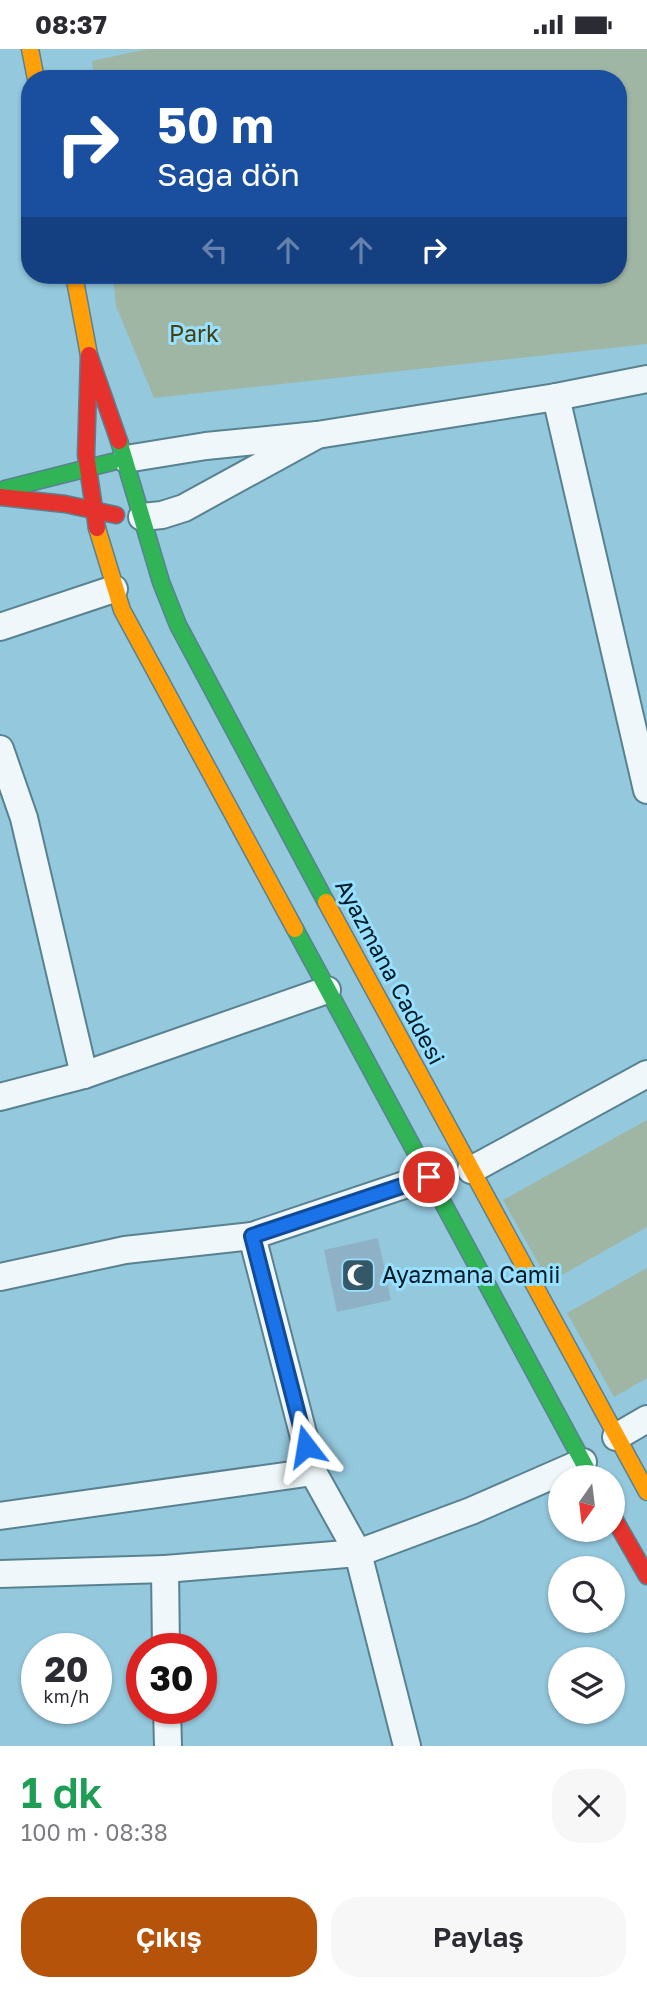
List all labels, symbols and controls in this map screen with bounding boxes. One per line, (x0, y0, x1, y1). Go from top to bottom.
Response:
text: 08:37 (35, 9, 107, 40)
text: 50 m (157, 95, 274, 154)
icon: right (42, 98, 133, 189)
text: Sağa dön (157, 155, 300, 193)
icon: left (196, 231, 234, 269)
icon: ahead (269, 231, 307, 269)
icon: ahead (342, 231, 380, 269)
icon: right (415, 231, 453, 269)
park label: Park (169, 319, 219, 347)
street label: Ayazmana Caddesi (330, 874, 452, 1069)
pin (399, 1147, 459, 1207)
icon: arrive (410, 1158, 448, 1196)
mosque icon: Ayazmana Camii (339, 1256, 377, 1294)
place label: Ayazmana Camii (382, 1260, 561, 1288)
position arrow (269, 1409, 343, 1483)
north arrow (548, 1465, 625, 1542)
map controls (548, 1465, 625, 1724)
button: search (548, 1556, 625, 1633)
speed limit sign: 30 (126, 1633, 217, 1724)
button: layers (548, 1647, 625, 1724)
text: 20 (44, 1648, 89, 1690)
text: km/h (44, 1685, 89, 1707)
text: 1 dk (21, 1767, 103, 1817)
button: close (552, 1769, 626, 1843)
text: 100 m · 08:38 (21, 1818, 168, 1846)
button: Çıkış (21, 1897, 317, 1977)
button: Paylaş (331, 1897, 626, 1977)

